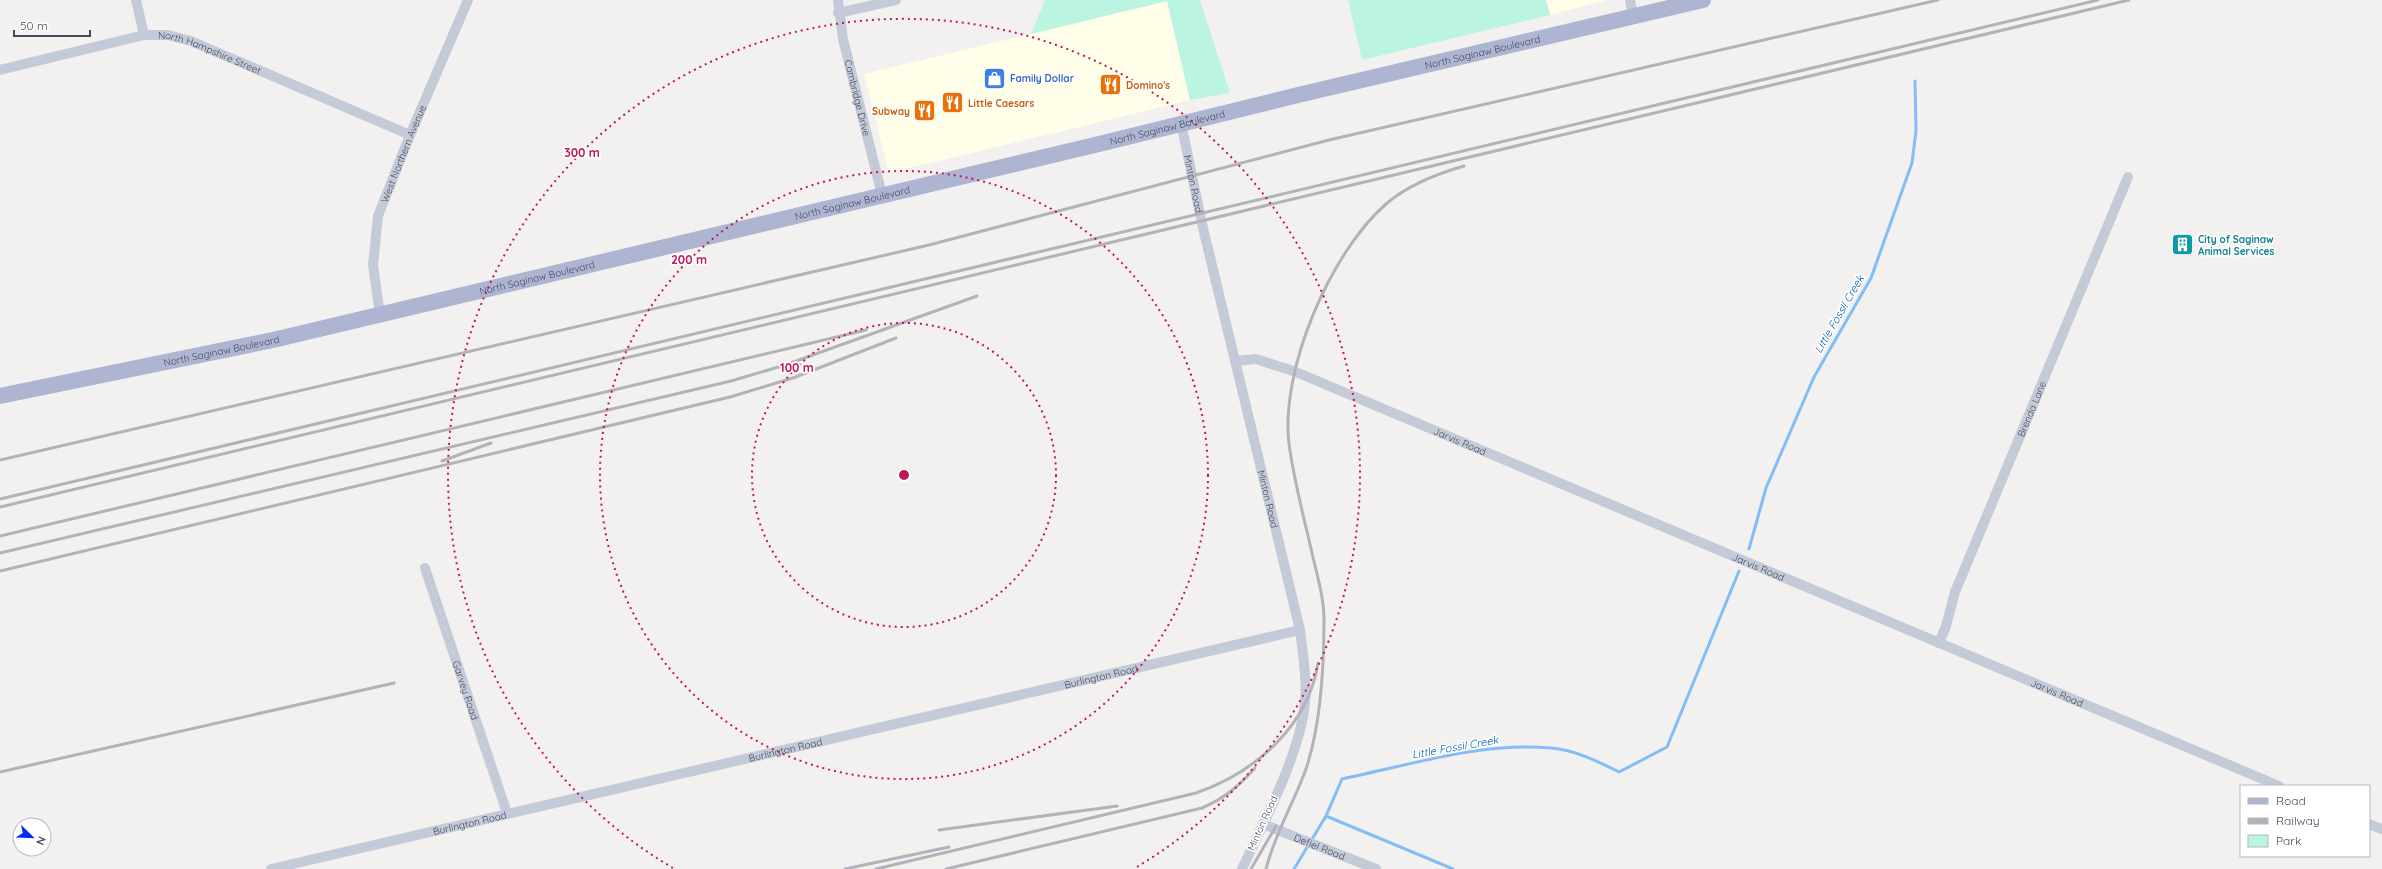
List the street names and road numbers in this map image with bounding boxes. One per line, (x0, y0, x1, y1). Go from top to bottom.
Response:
street label: North Hampshire Street (158, 29, 264, 78)
street label: North Saginaw Boulevard (1424, 32, 1542, 72)
street label: Cambridge Drive (841, 58, 873, 138)
street label: West Northern Avenue (378, 103, 429, 205)
street label: North Saginaw Boulevard (1109, 107, 1226, 148)
street label: Minton Road (1181, 154, 1206, 214)
street label: North Saginaw Boulevard (793, 183, 911, 223)
street label: North Saginaw Boulevard (478, 258, 596, 298)
street label: North Saginaw Boulevard (162, 333, 281, 369)
street label: Brenda Lane (2014, 379, 2049, 439)
street label: Jarvis Road (1431, 425, 1488, 458)
street label: Minton Road (1255, 469, 1281, 529)
street label: Jarvis Road (1730, 550, 1787, 584)
street label: Garvey Road (450, 659, 481, 722)
street label: Burlington Road (1063, 662, 1139, 692)
street label: Jarvis Road (2029, 676, 2085, 710)
street label: Burlington Road (747, 735, 824, 765)
street label: Minton Road (1245, 794, 1280, 853)
street label: Burlington Road (432, 808, 508, 838)
street label: Defiel Road (1292, 831, 1347, 863)

